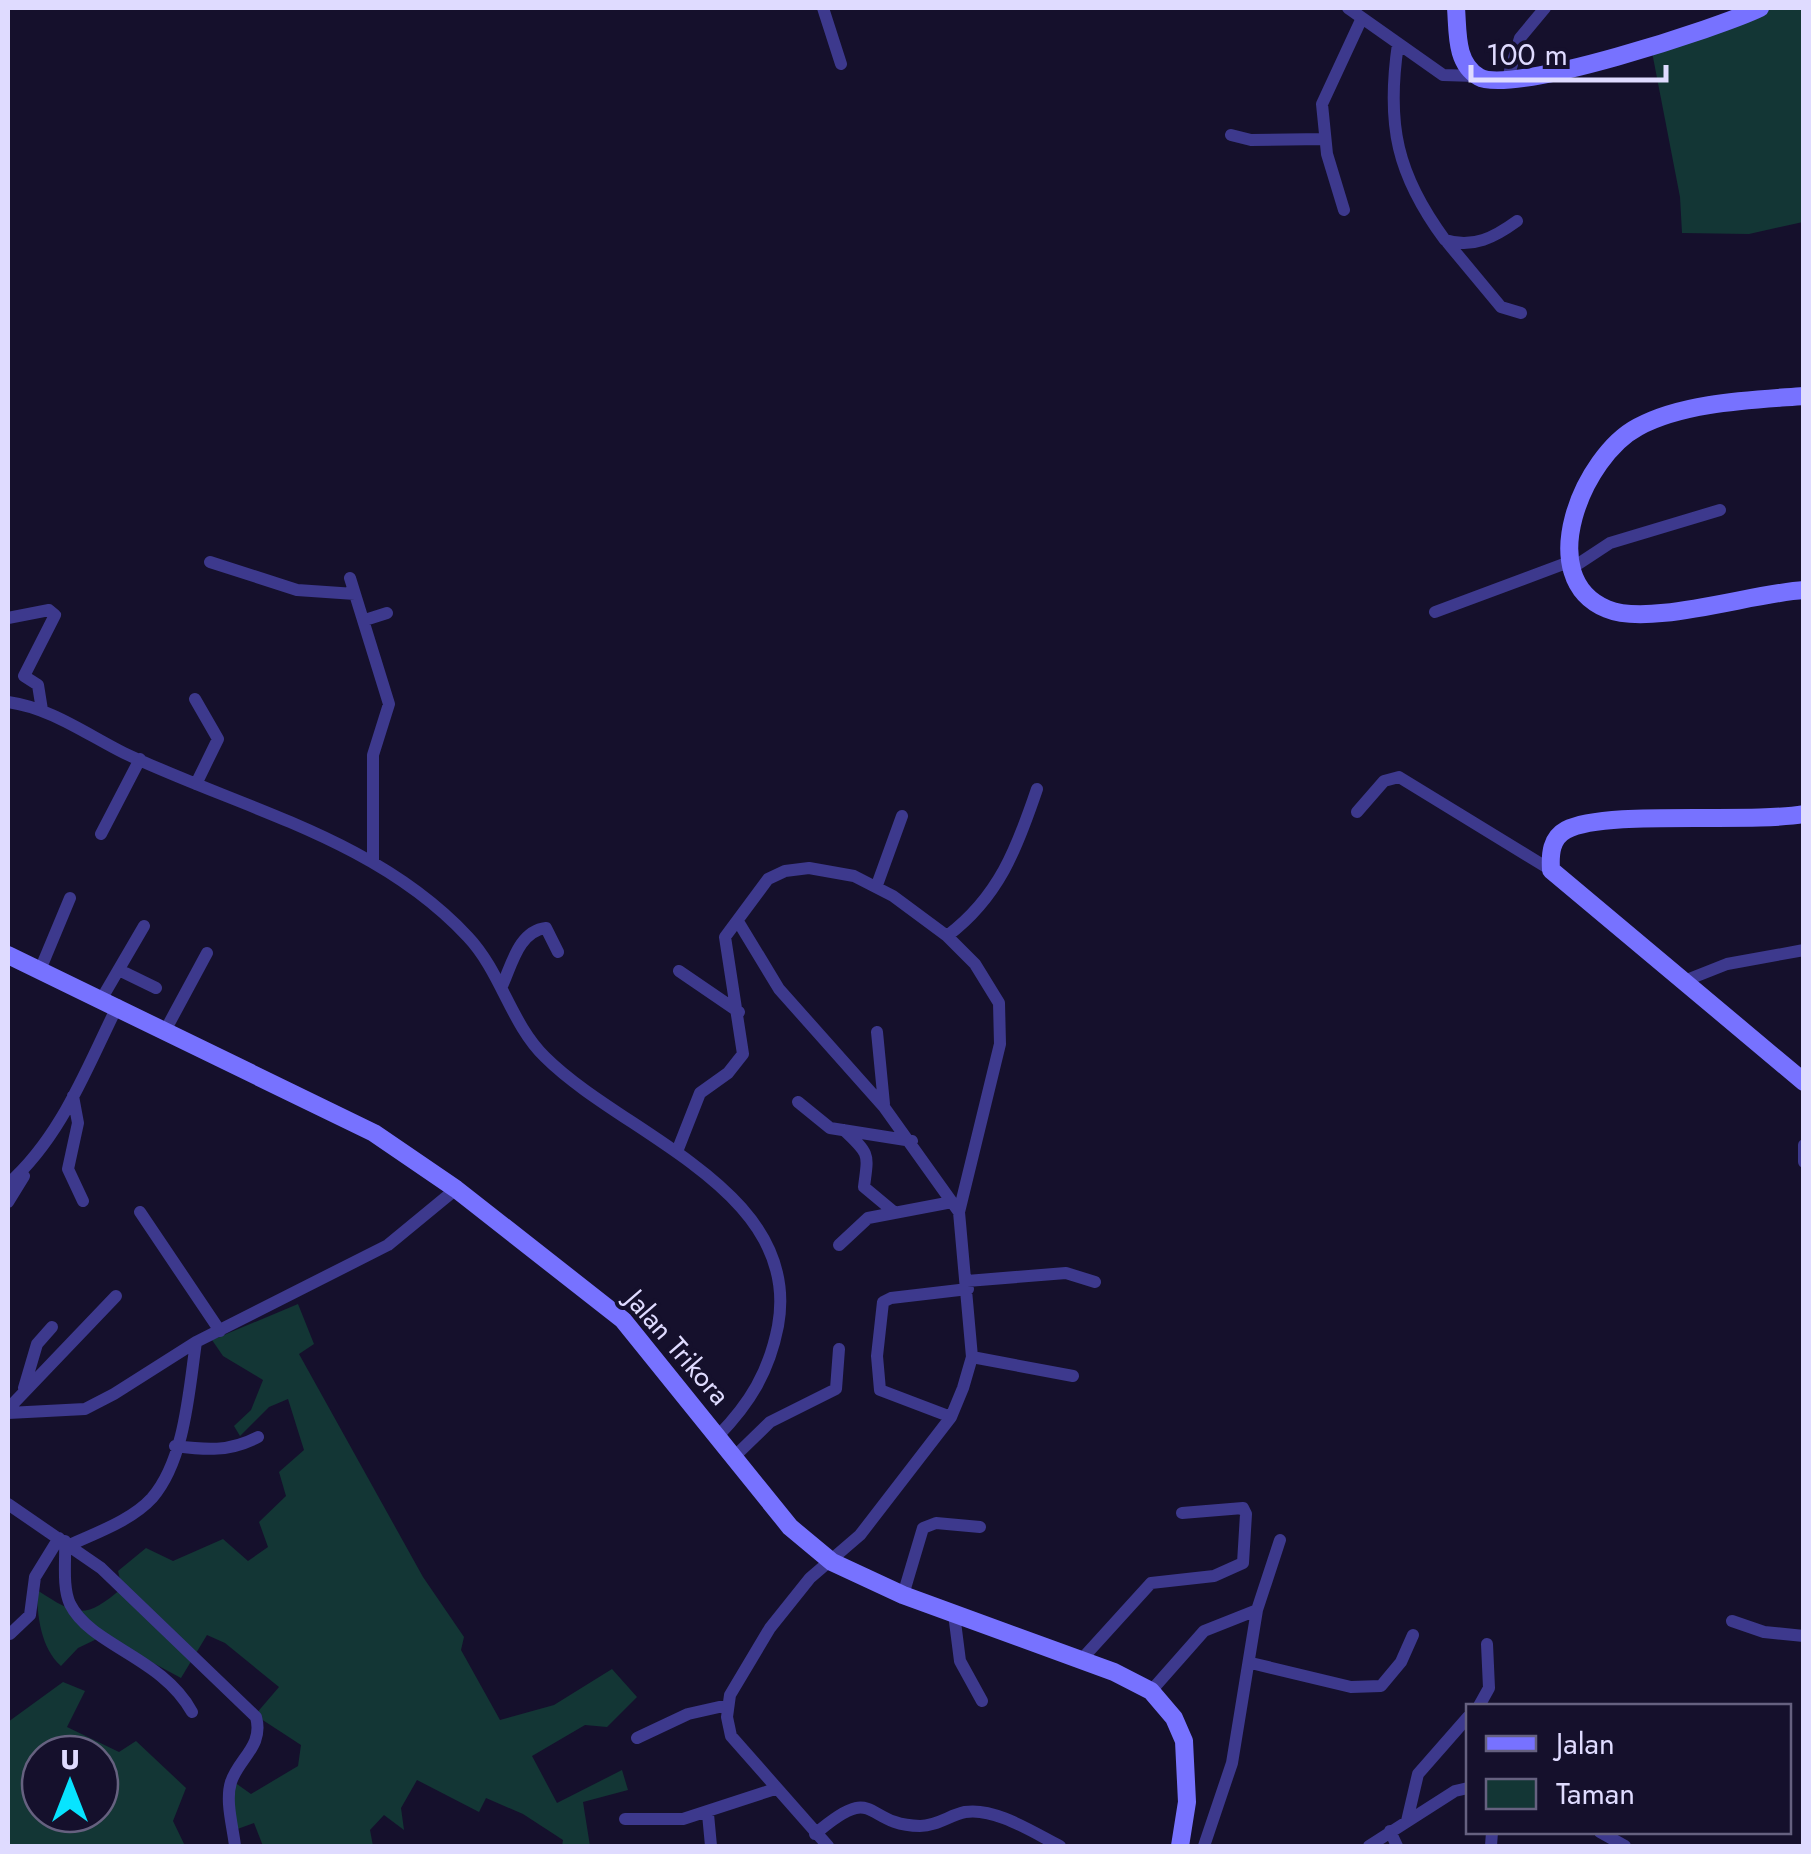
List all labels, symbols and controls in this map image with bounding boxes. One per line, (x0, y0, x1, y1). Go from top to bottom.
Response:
scale bar (1471, 20, 1666, 82)
text: 100 m (1486, 33, 1568, 76)
street label: Jalan Trikora (613, 1278, 739, 1414)
legend (1466, 1704, 1791, 1834)
text: Jalan (1552, 1722, 1615, 1765)
north arrow (20, 1734, 120, 1834)
text: U (60, 1739, 80, 1780)
text: Taman (1556, 1772, 1635, 1815)

